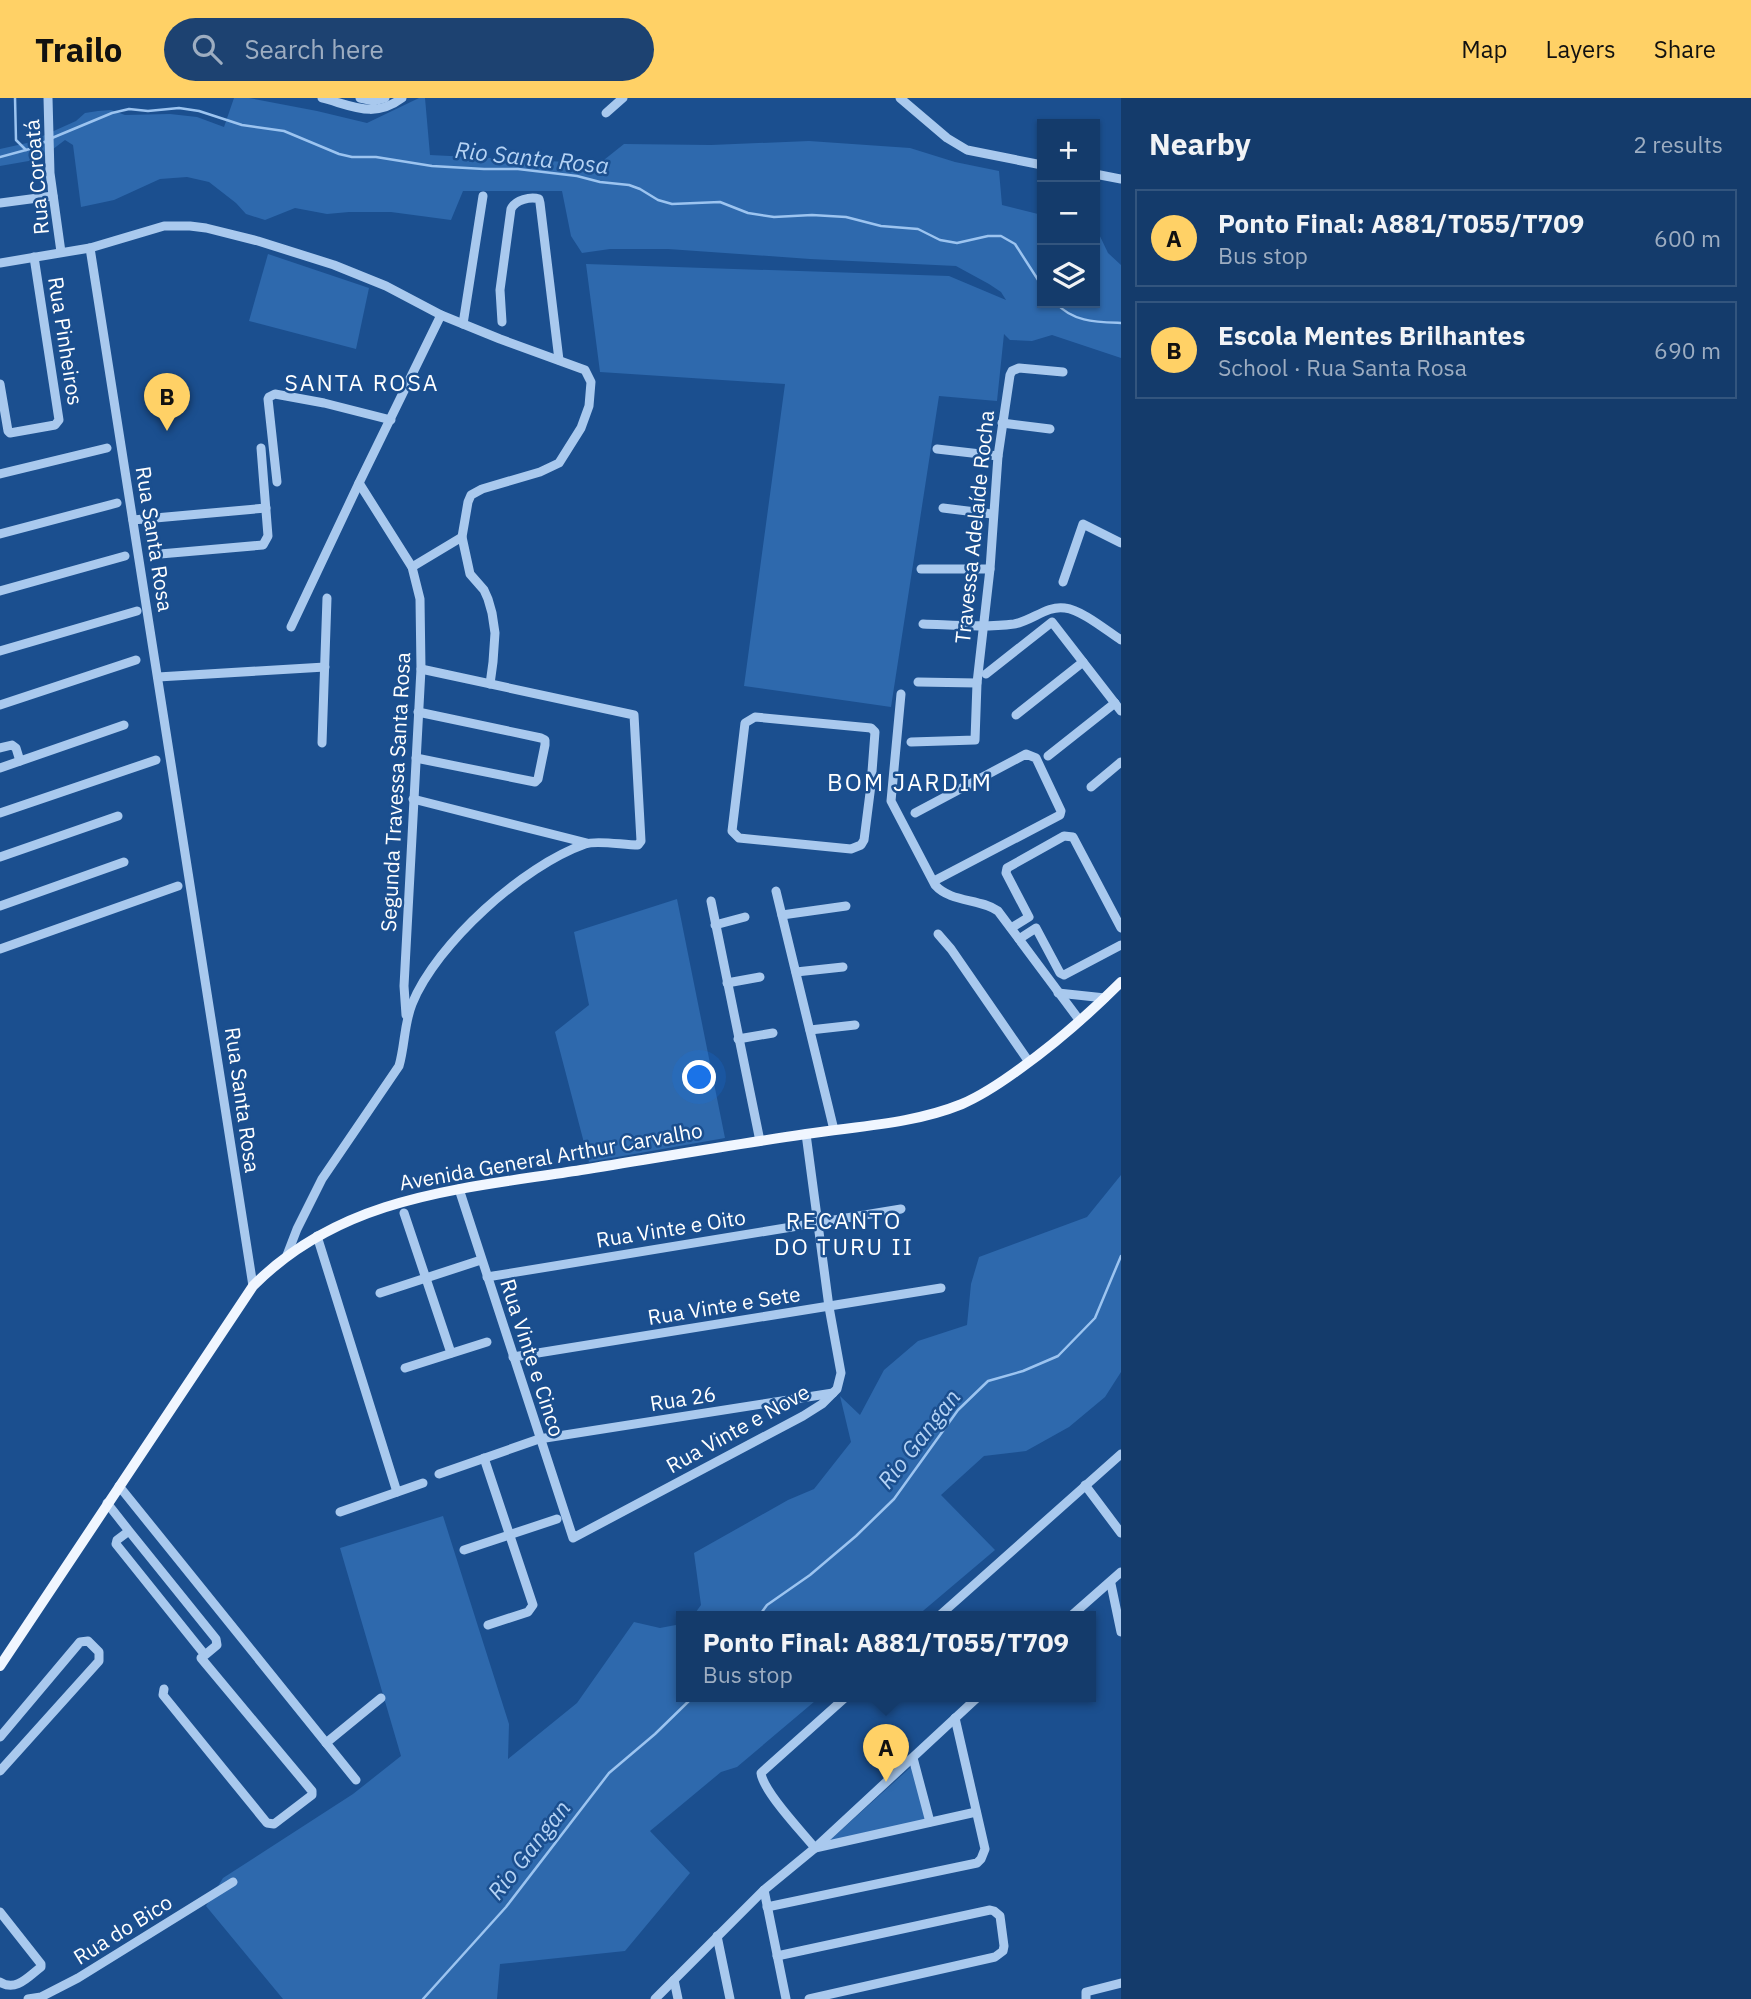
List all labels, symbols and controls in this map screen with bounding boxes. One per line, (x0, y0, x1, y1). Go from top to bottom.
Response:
search box (164, 18, 654, 81)
text: Trailo (35, 28, 122, 71)
icon: search (188, 30, 226, 68)
text: Search here (244, 32, 384, 66)
text: Map (1461, 33, 1508, 65)
text: Layers (1546, 33, 1616, 65)
text: Share (1654, 33, 1716, 65)
street label: Rua Coroatá (17, 118, 55, 236)
map controls (1037, 119, 1100, 308)
button: + (1037, 119, 1100, 182)
text: Nearby (1149, 124, 1251, 163)
text: 2 results (1633, 129, 1723, 159)
water label: Rio Santa Rosa (454, 134, 611, 180)
button: − (1037, 182, 1100, 245)
text: Ponto Final: A881/T055/T709 (1218, 206, 1584, 240)
text: A (1166, 223, 1182, 253)
text: 600 m (1654, 223, 1721, 253)
text: Bus stop (1218, 240, 1308, 270)
button: layers (1037, 245, 1100, 308)
street label: Rua Pinheiros (42, 275, 90, 407)
text: Escola Mentes Brilhantes (1218, 318, 1525, 352)
text: B (1166, 335, 1182, 365)
text: 690 m (1654, 335, 1721, 365)
text: School · Rua Santa Rosa (1218, 352, 1467, 382)
district label: SANTA ROSA (284, 367, 440, 397)
pin: B (144, 373, 190, 431)
street label: Travessa Adelaíde Rocha (948, 409, 1000, 645)
street label: Rua Santa Rosa (130, 464, 180, 614)
street label: Segunda Travessa Santa Rosa (374, 651, 416, 933)
district label: BOM JARDIM (827, 766, 993, 798)
street label: Rua Santa Rosa (219, 1025, 267, 1174)
your location (682, 1060, 716, 1094)
street label: Avenida General Arthur Carvalho (397, 1116, 705, 1196)
street label: Rua Vinte e Oito (594, 1202, 748, 1254)
district label: RECANTO DO TURU II (774, 1205, 914, 1261)
street label: Rua Vinte e Cinco (494, 1275, 572, 1440)
street label: Rua Vinte e Sete (645, 1279, 802, 1331)
street label: Rua Vinte e Nove (661, 1377, 814, 1479)
street label: Rua 26 (648, 1379, 718, 1417)
water label: Rio Gangan (870, 1383, 966, 1494)
popup (676, 1611, 1096, 1702)
text: Ponto Final: A881/T055/T709 (703, 1625, 1069, 1659)
text: Bus stop (703, 1659, 793, 1689)
pin: A (863, 1724, 909, 1782)
water label: Rio Gangan (480, 1794, 576, 1905)
street label: Rua do Bico (68, 1888, 177, 1971)

